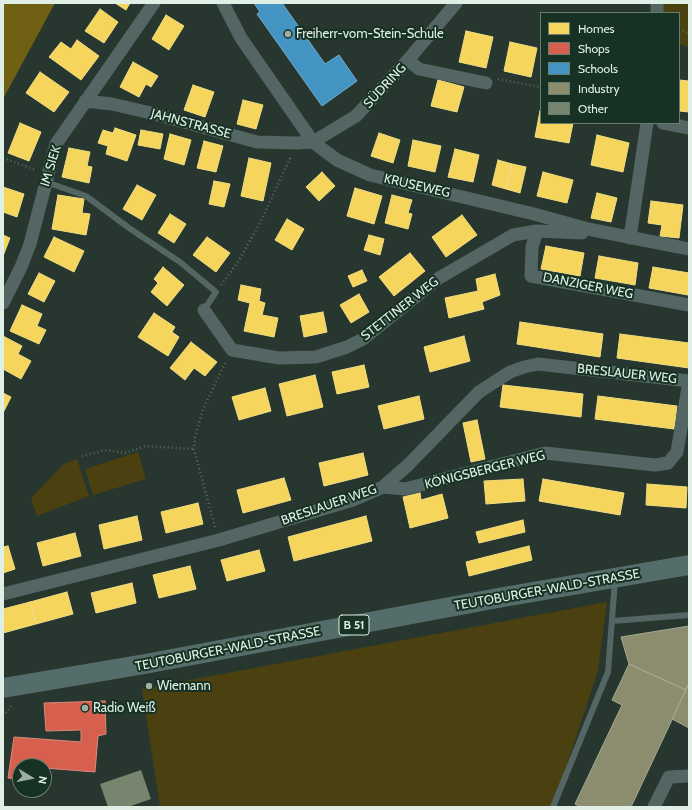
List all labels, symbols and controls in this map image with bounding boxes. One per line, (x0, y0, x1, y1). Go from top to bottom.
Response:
legend (540, 12, 680, 124)
text: Homes (578, 21, 615, 36)
place label: Freiherr-vom-Stein-Schule (296, 26, 444, 42)
marker: Freiherr-vom-Stein-Schule (283, 29, 293, 39)
text: Shops (578, 41, 610, 56)
street label: SÜDRING (360, 60, 410, 112)
text: Schools (578, 61, 618, 76)
text: Industry (578, 81, 619, 96)
text: Other (578, 101, 608, 116)
street label: JAHNSTRASSE (149, 106, 233, 142)
street label: IM SIEK (37, 144, 65, 188)
street label: KRUSEWEG (382, 171, 452, 201)
street label: DANZIGER WEG (542, 270, 634, 302)
street label: STETTINER WEG (358, 274, 442, 344)
street label: BRESLAUER WEG (576, 361, 678, 387)
street label: KÖNIGSBERGER WEG (423, 448, 547, 492)
street label: BRESLAUER WEG (279, 481, 379, 529)
street label: TEUTOBURGER-WALD-STRASSE (453, 566, 641, 614)
road number: B 51 (339, 615, 369, 635)
street label: TEUTOBURGER-WALD-STRASSE (134, 623, 322, 675)
place label: Wiemann (157, 678, 211, 694)
marker: Wiemann (144, 681, 154, 691)
place label: Radio Weiß (93, 700, 156, 716)
marker: Radio Weiß (80, 703, 90, 713)
north arrow (12, 758, 52, 798)
text: N (35, 775, 50, 785)

